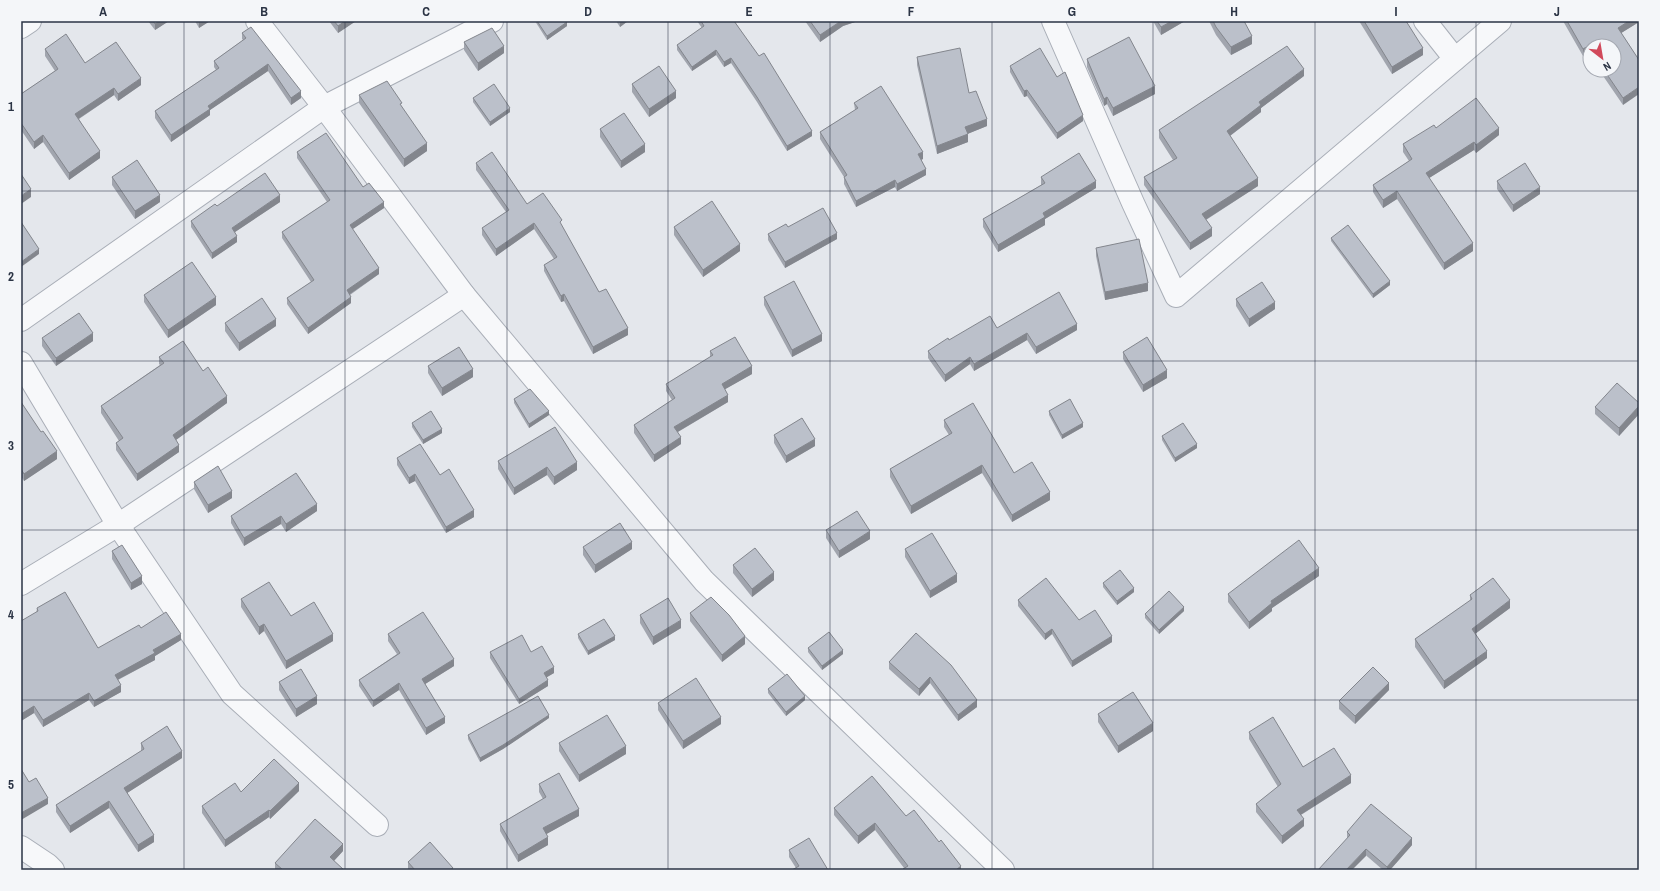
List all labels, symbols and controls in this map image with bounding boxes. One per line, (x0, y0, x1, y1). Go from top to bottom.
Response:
text: A (99, 3, 107, 20)
text: B (260, 3, 268, 20)
text: C (422, 3, 430, 20)
text: D (584, 3, 592, 20)
text: E (745, 3, 753, 20)
text: F (908, 3, 915, 20)
text: G (1068, 3, 1076, 20)
text: H (1230, 3, 1238, 20)
text: I (1395, 3, 1398, 20)
text: J (1554, 3, 1560, 20)
north arrow (1582, 38, 1622, 78)
text: N (1601, 59, 1614, 74)
text: 1 (8, 98, 14, 115)
text: 2 (8, 268, 14, 285)
text: 3 (8, 437, 14, 454)
text: 4 (8, 606, 14, 623)
text: 5 (8, 776, 14, 793)

